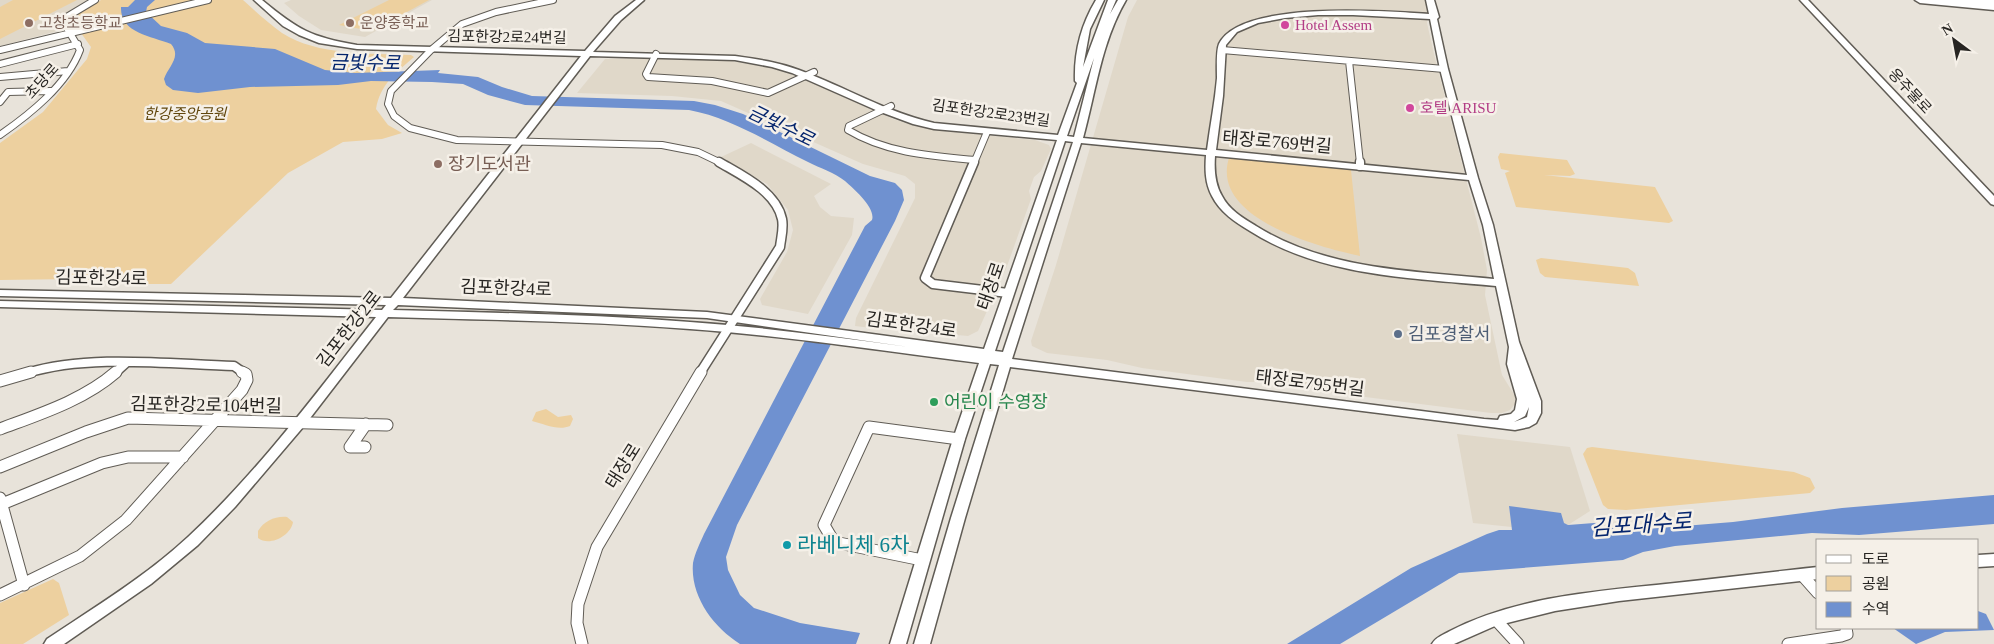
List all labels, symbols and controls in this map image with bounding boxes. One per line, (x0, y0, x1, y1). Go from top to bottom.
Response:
place label: 고창초등학교 (39, 14, 122, 31)
place label: 운양중학교 (360, 14, 429, 31)
north arrow (1929, 15, 1979, 65)
marker: 고창초등학교 (23, 17, 35, 29)
marker: 운양중학교 (344, 17, 356, 29)
place label: Hotel Assem (1295, 17, 1372, 33)
marker: Hotel Assem (1279, 19, 1291, 31)
text: N (1939, 20, 1956, 38)
street label: 김포한강2로24번길 (447, 28, 567, 46)
water label: 금빛수로 (330, 51, 402, 74)
street label: 초당로 (22, 60, 62, 102)
street label: 옹주물로 (1885, 65, 1935, 117)
street label: 김포한강2로23번길 (931, 97, 1051, 129)
place label: 호텔 ARISU (1420, 100, 1497, 116)
water label: 금빛수로 (745, 101, 818, 151)
marker: 호텔 ARISU (1404, 102, 1416, 114)
park label: 한강중앙공원 (144, 106, 228, 122)
street label: 태장로769번길 (1221, 127, 1333, 157)
place label: 장기도서관 (448, 154, 531, 174)
marker: 장기도서관 (432, 158, 444, 170)
street label: 태장로 (973, 259, 1009, 313)
street label: 김포한강4로 (55, 267, 147, 289)
street label: 김포한강4로 (460, 276, 552, 300)
street label: 김포한강2로 (313, 287, 385, 371)
street label: 김포한강4로 (864, 309, 958, 341)
place label: 김포경찰서 (1408, 324, 1491, 344)
marker: 김포경찰서 (1392, 328, 1404, 340)
street label: 태장로795번길 (1254, 366, 1366, 400)
place label: 어린이 수영장 (944, 392, 1048, 412)
street label: 김포한강2로104번길 (130, 394, 282, 416)
marker: 어린이 수영장 (928, 396, 940, 408)
street label: 태장로 (601, 440, 645, 492)
water label: 김포대수로 (1590, 508, 1694, 540)
place label: 라베니체 6차 (797, 533, 909, 557)
marker: 라베니체 6차 (781, 539, 793, 551)
legend (1816, 539, 1979, 629)
text: 도로 (1862, 551, 1890, 567)
text: 공원 (1862, 576, 1890, 592)
text: 수역 (1862, 601, 1890, 617)

